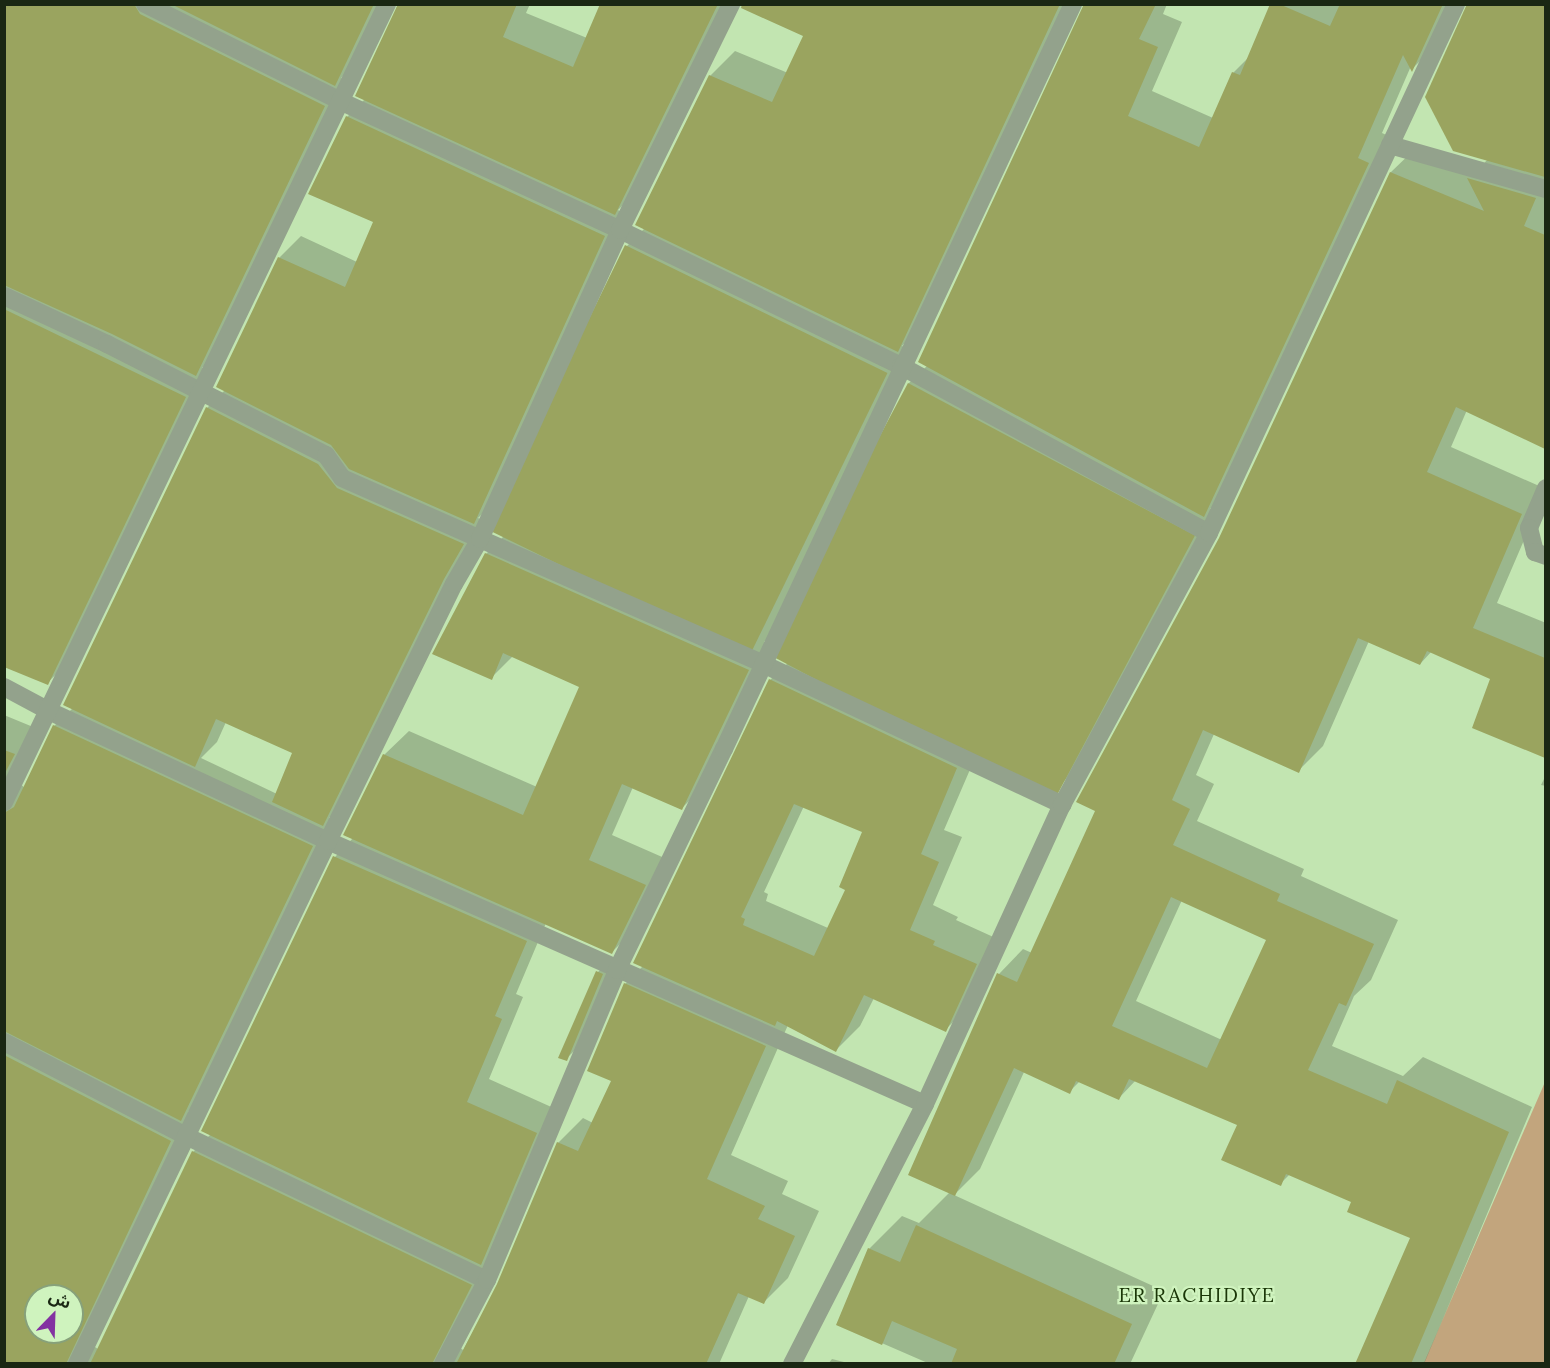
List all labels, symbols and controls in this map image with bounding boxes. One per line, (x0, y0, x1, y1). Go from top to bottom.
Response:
district label: ER RACHIDIYE (1118, 1282, 1276, 1306)
north arrow (24, 1284, 84, 1344)
text: ش (46, 1286, 74, 1313)

